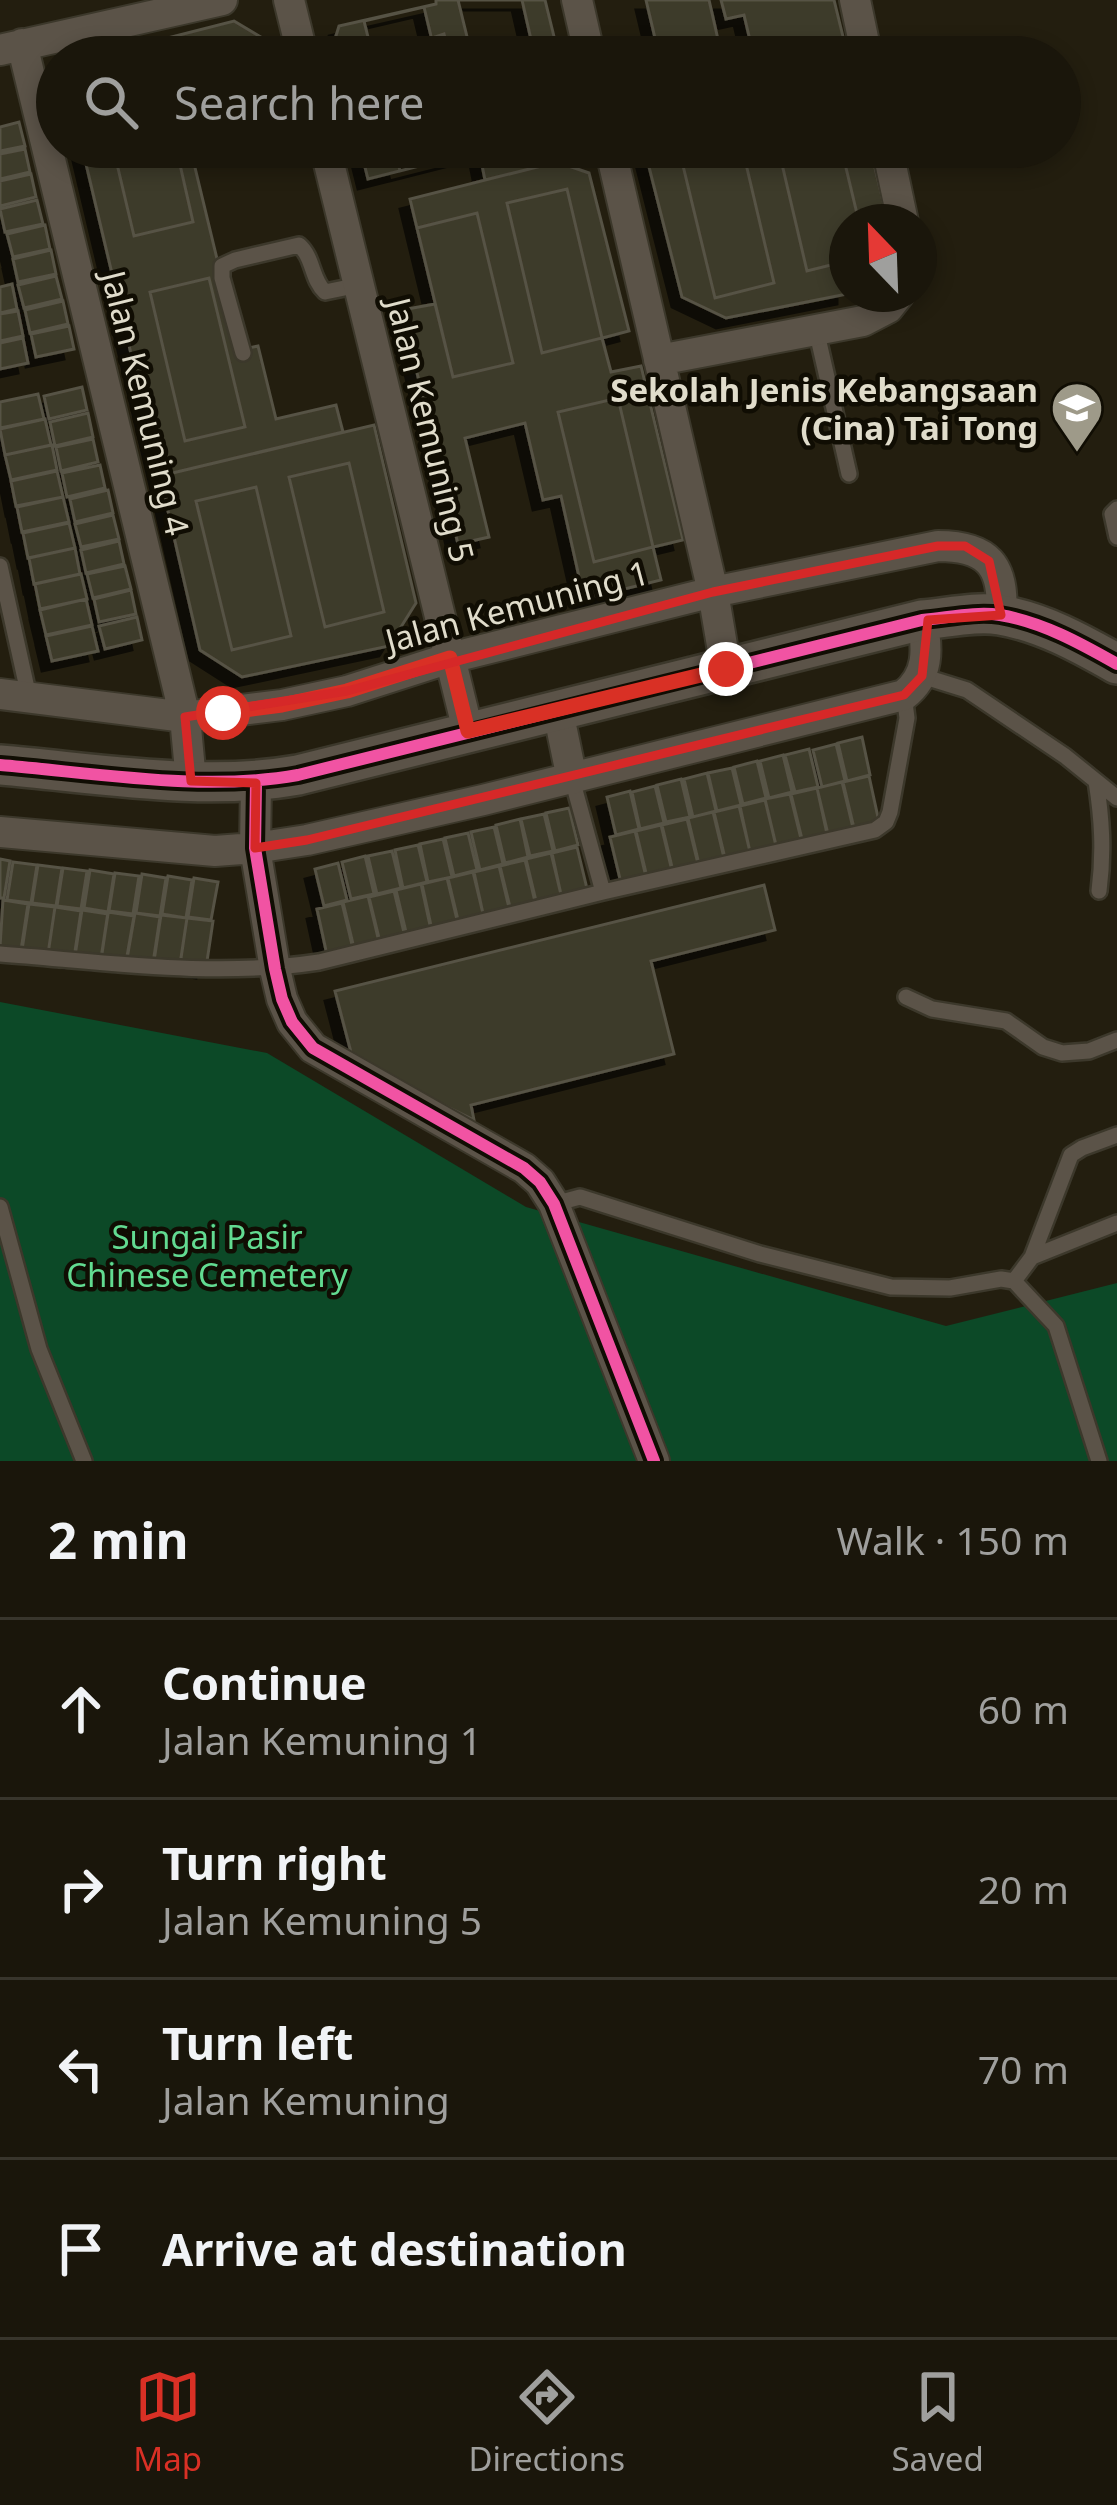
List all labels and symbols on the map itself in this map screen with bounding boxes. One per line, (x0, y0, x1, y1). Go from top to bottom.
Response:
north arrow (829, 204, 937, 312)
street label: Jalan Kemuning 4 (91, 263, 201, 540)
street label: Jalan Kemuning 5 (376, 290, 486, 567)
place label: Sekolah Jenis Kebangsaan (Cina) Tai Tong (610, 367, 1038, 450)
school or university icon: Sekolah Jenis Kebangsaan (Cina) Tai Tong (1049, 380, 1105, 454)
street label: Jalan Kemuning 1 (377, 549, 654, 664)
route end (699, 642, 753, 696)
route start (196, 686, 250, 740)
park label: Sungai Pasir Chinese Cemetery (66, 1214, 348, 1297)

